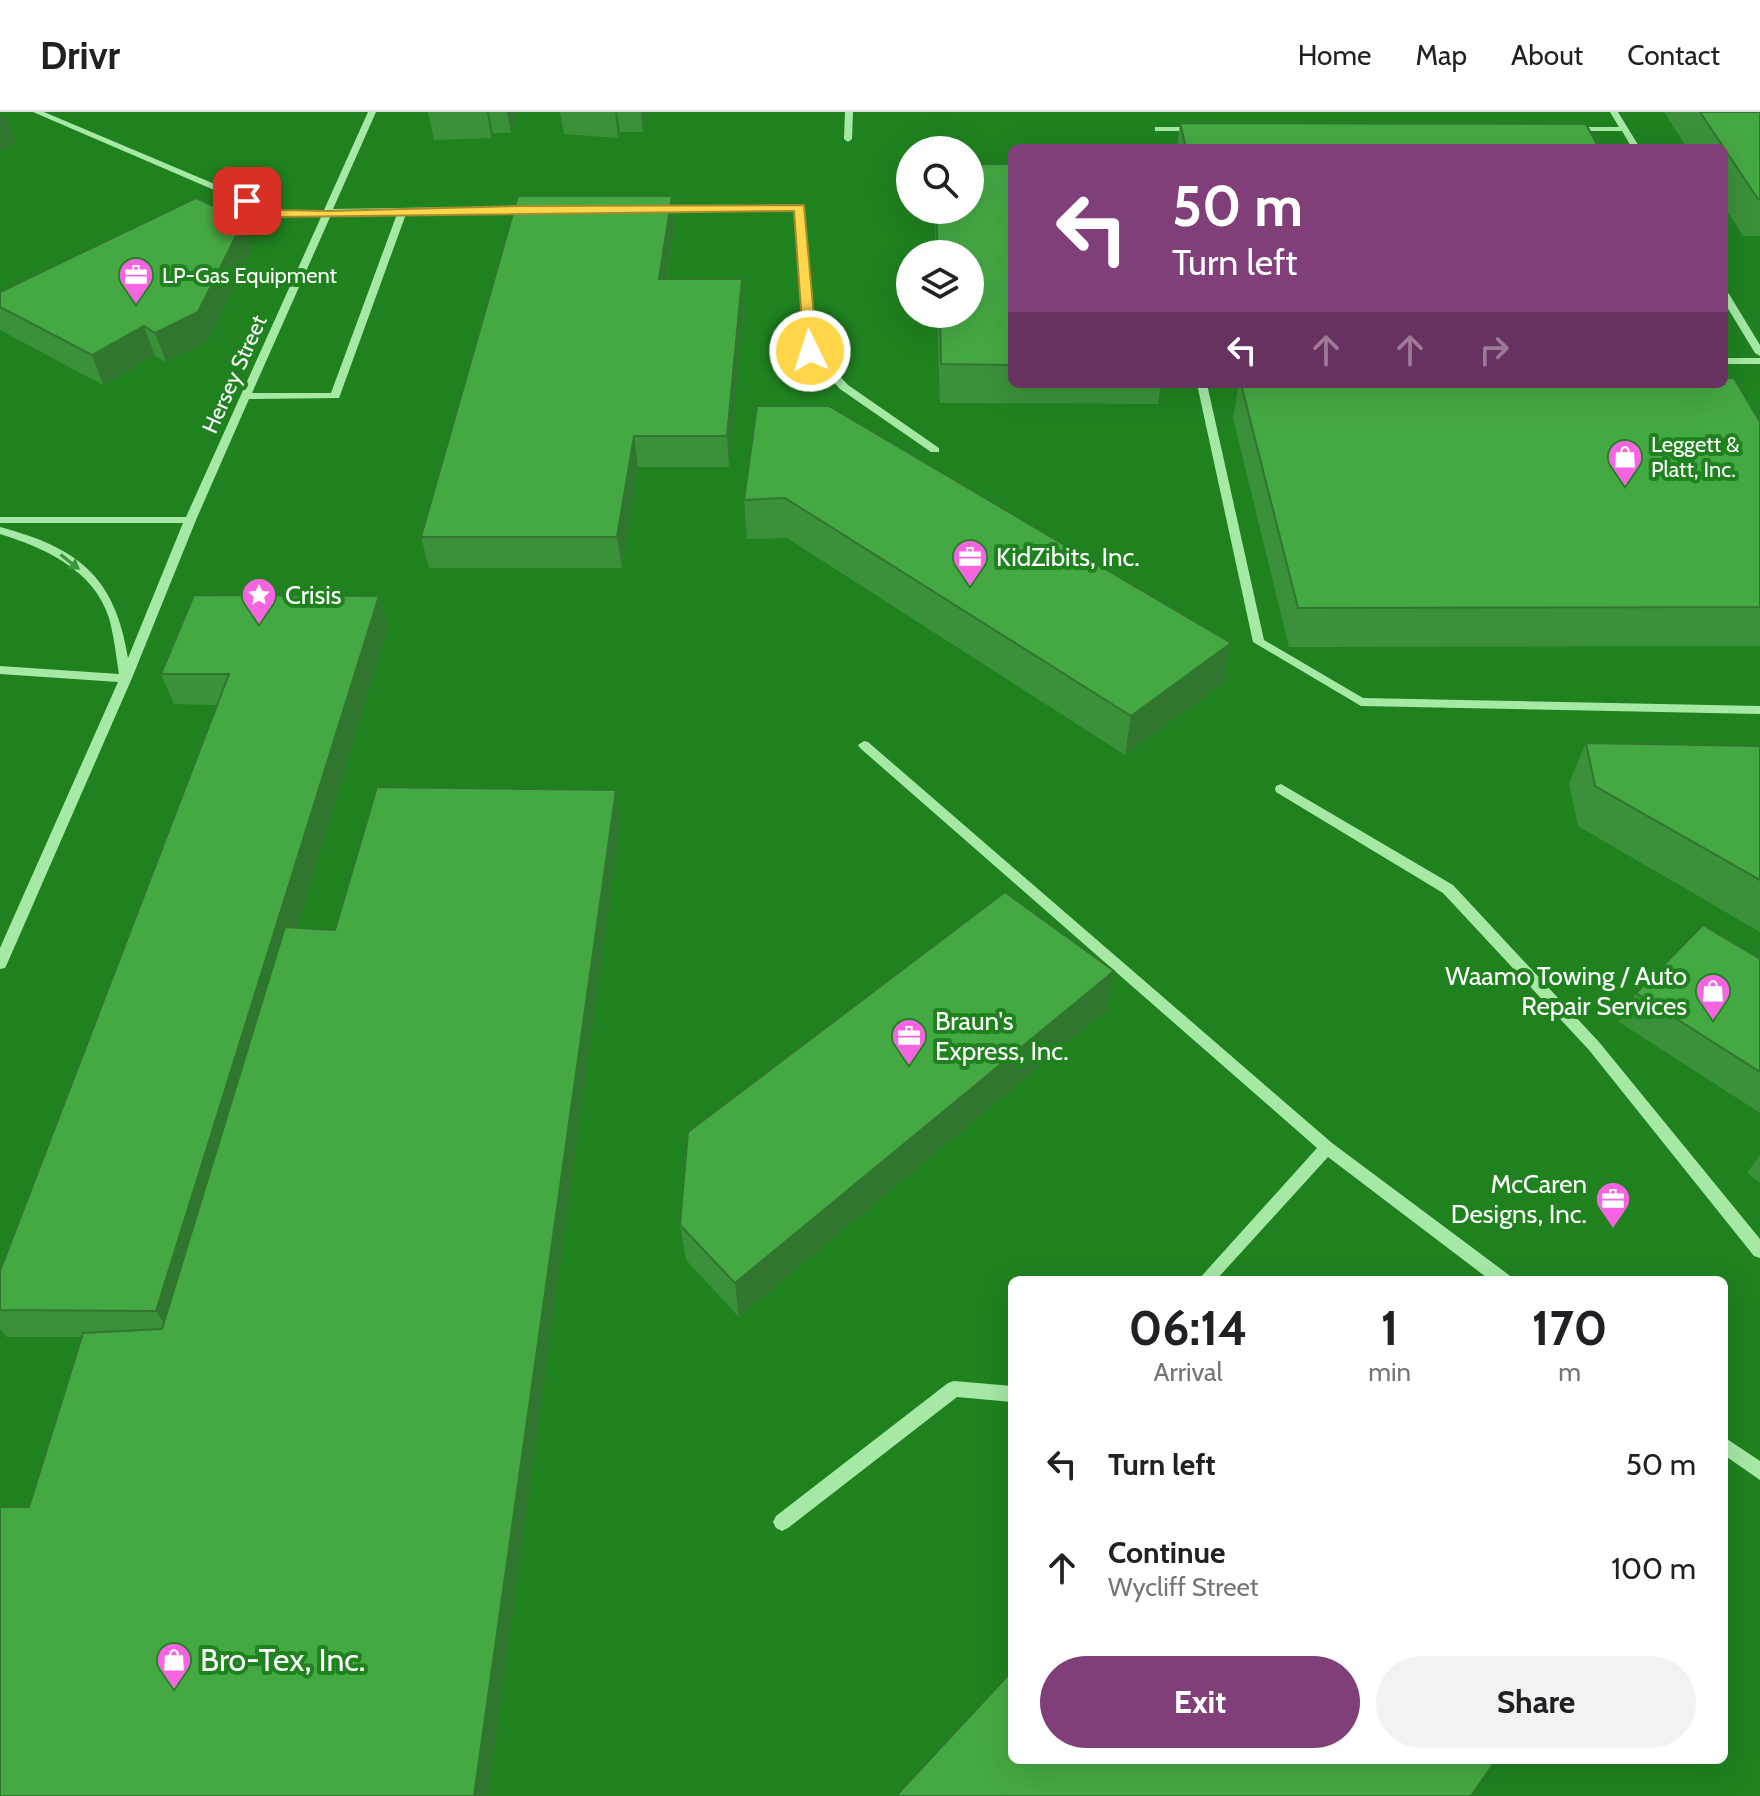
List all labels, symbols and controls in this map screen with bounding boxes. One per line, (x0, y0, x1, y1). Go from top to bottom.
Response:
text: Drivr (40, 32, 120, 79)
text: Home (1298, 38, 1371, 72)
text: Map (1415, 38, 1467, 72)
text: About (1511, 38, 1583, 72)
text: Contact (1627, 38, 1720, 72)
map controls (896, 136, 984, 328)
button: search (896, 136, 984, 224)
pin (213, 167, 281, 235)
text: 50 m (1172, 172, 1303, 240)
icon: left (1040, 176, 1144, 280)
icon: arrive (225, 179, 269, 223)
button: layers (896, 240, 984, 328)
text: Turn left (1172, 240, 1297, 284)
office icon: LP-Gas Equipment (117, 256, 155, 306)
place label: LP-Gas Equipment (162, 262, 338, 289)
position arrow (768, 309, 852, 393)
street label: Hersey Street (196, 310, 273, 437)
icon: left (1220, 328, 1264, 372)
icon: ahead (1304, 328, 1348, 372)
icon: ahead (1388, 328, 1432, 372)
icon: right (1472, 328, 1516, 372)
place label: Leggett & Platt, Inc. (1651, 431, 1740, 483)
shop icon: Leggett & Platt, Inc. (1606, 438, 1644, 488)
office icon: KidZibits, Inc. (951, 538, 989, 588)
place label: KidZibits, Inc. (996, 541, 1140, 573)
one-way arrow (60, 554, 80, 570)
place icon: Crisis (240, 576, 278, 626)
place label: Crisis (285, 579, 342, 611)
place label: Waamo Towing / Auto Repair Services (1445, 960, 1687, 1022)
shop icon: Waamo Towing / Auto Repair Services (1694, 972, 1732, 1022)
place label: Braun's Express, Inc. (935, 1005, 1069, 1067)
office icon: Braun's Express, Inc. (890, 1017, 928, 1067)
place label: McCaren Designs, Inc. (1451, 1168, 1587, 1230)
office icon: McCaren Designs, Inc. (1594, 1180, 1632, 1230)
text: 06:14 (1129, 1299, 1248, 1357)
text: 1 (1381, 1299, 1399, 1357)
text: 170 (1532, 1299, 1607, 1357)
text: Arrival (1154, 1356, 1223, 1388)
text: min (1368, 1356, 1411, 1388)
text: m (1558, 1356, 1581, 1388)
icon: left (1040, 1442, 1084, 1486)
text: Turn left (1108, 1446, 1216, 1483)
text: 50 m (1626, 1446, 1696, 1483)
text: Continue (1108, 1534, 1225, 1571)
icon: ahead (1040, 1546, 1084, 1590)
text: 100 m (1611, 1550, 1696, 1587)
text: Wycliff Street (1108, 1571, 1259, 1603)
place label: Bro-Tex, Inc. (200, 1640, 365, 1679)
shop icon: Bro-Tex, Inc. (155, 1641, 193, 1691)
button: Exit (1040, 1656, 1360, 1748)
button: Share (1376, 1656, 1696, 1748)

